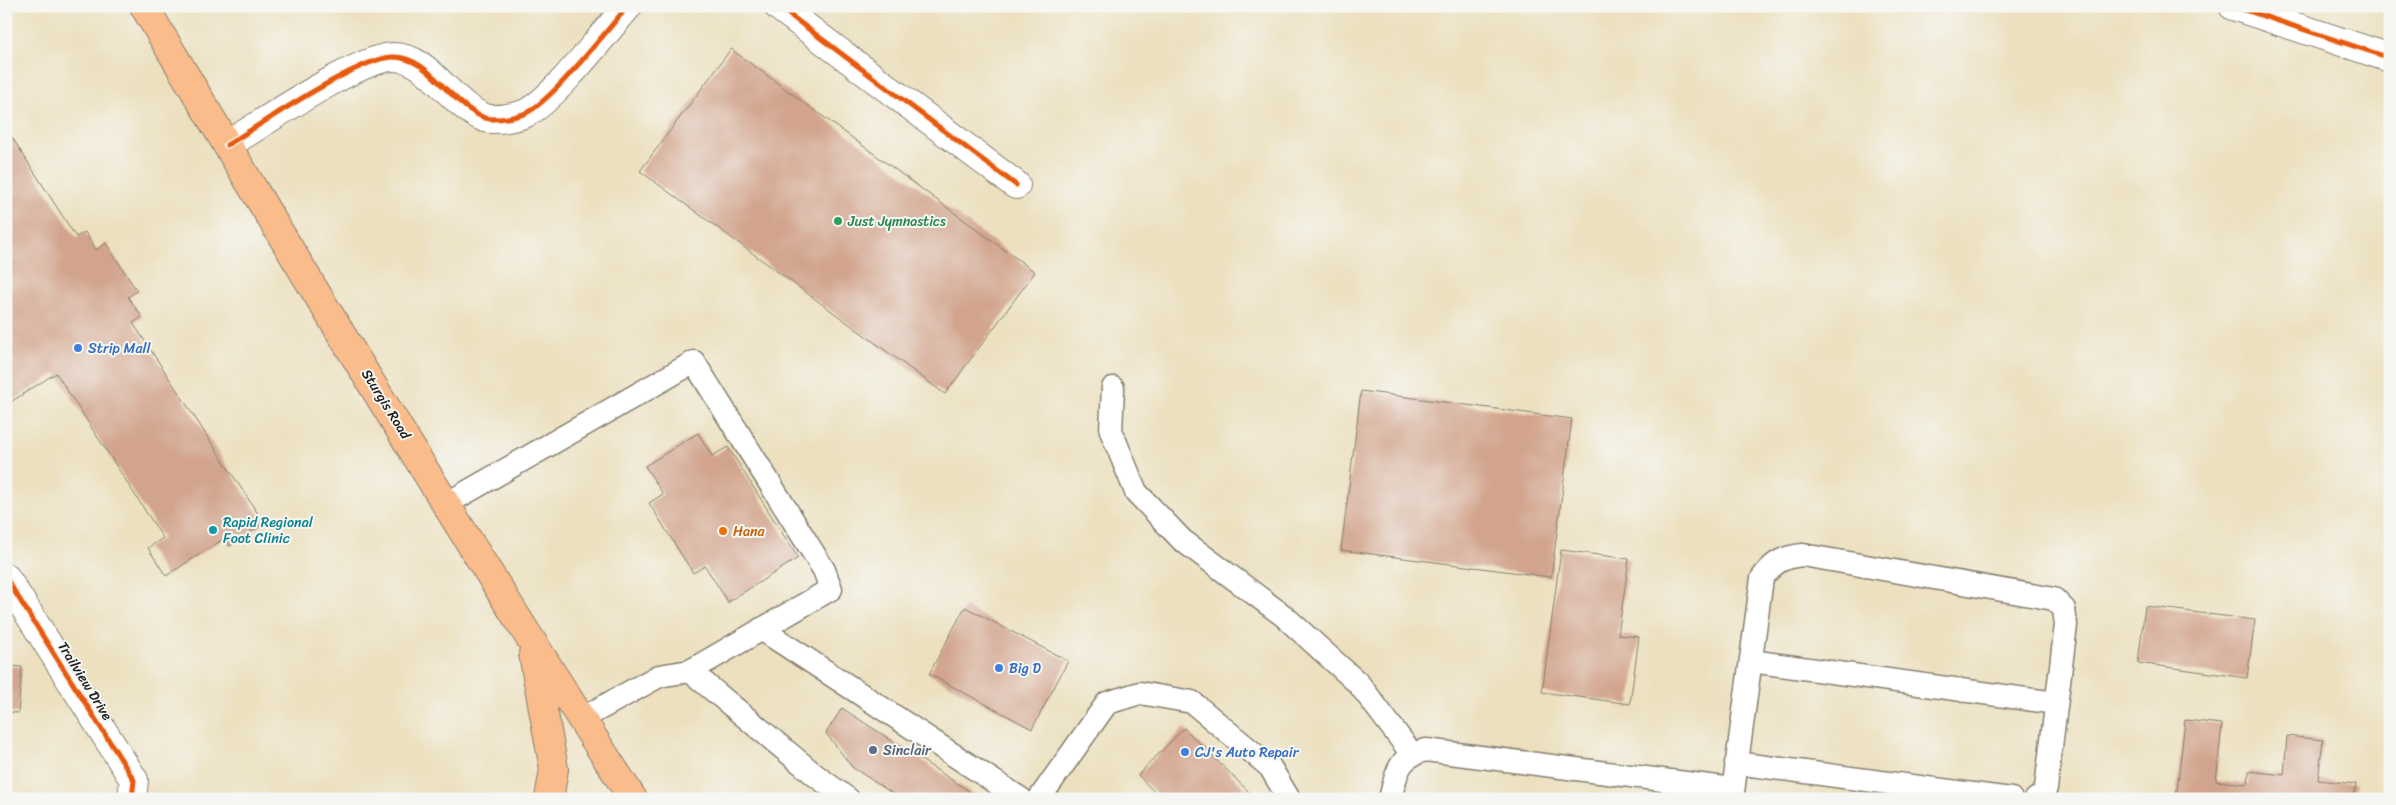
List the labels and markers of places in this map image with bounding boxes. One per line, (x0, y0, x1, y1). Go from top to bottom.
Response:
place label: Just Jymnastics (847, 209, 946, 234)
marker: Just Jymnastics (832, 215, 844, 227)
place label: Strip Mall (88, 336, 152, 361)
marker: Strip Mall (72, 342, 84, 354)
place label: Rapid Regional Foot Clinic (223, 510, 314, 551)
place label: Hana (733, 519, 765, 544)
marker: Rapid Regional Foot Clinic (207, 524, 219, 536)
marker: Hana (717, 525, 729, 537)
place label: Big D (1009, 656, 1041, 681)
marker: Big D (993, 662, 1005, 674)
place label: Sinclair (883, 738, 932, 763)
place label: CJ's Auto Repair (1195, 740, 1300, 765)
marker: Sinclair (867, 744, 879, 756)
marker: CJ's Auto Repair (1179, 746, 1191, 758)

